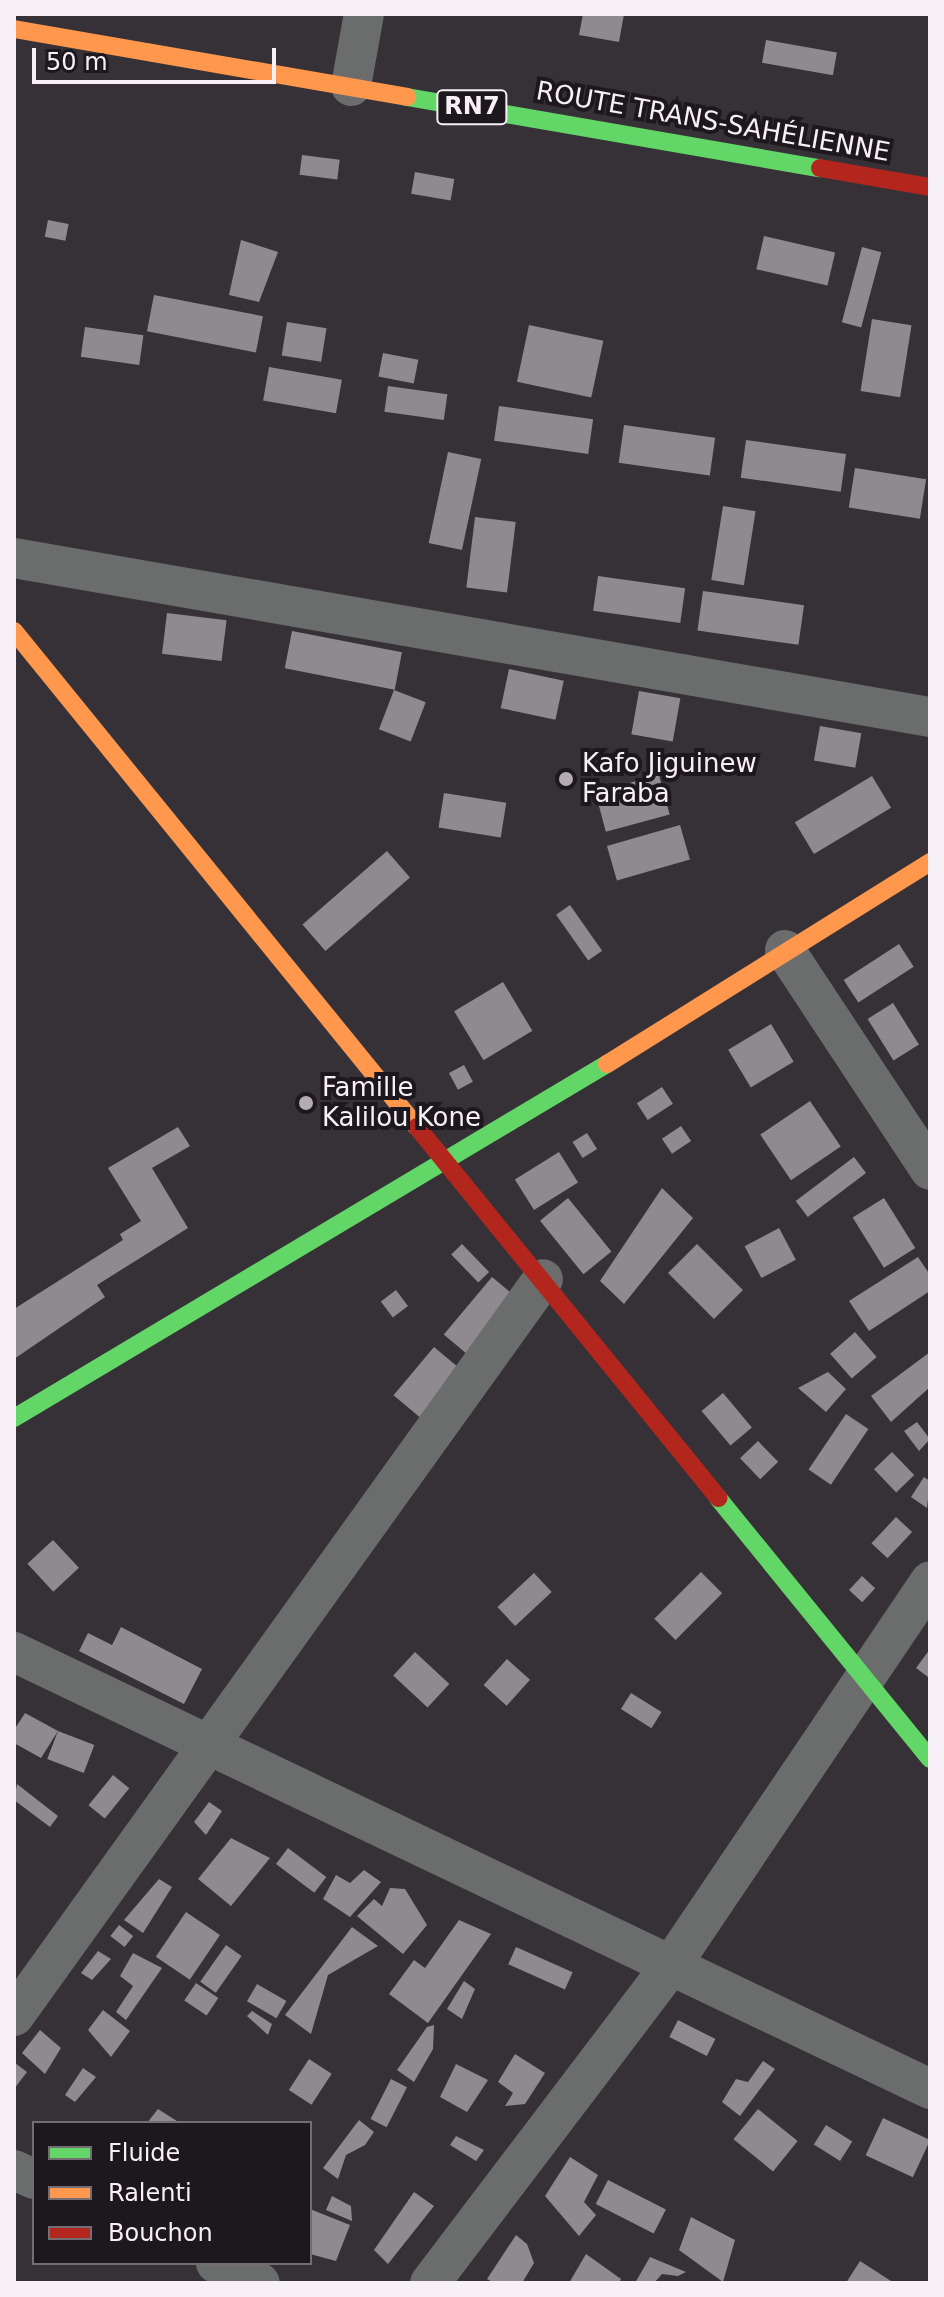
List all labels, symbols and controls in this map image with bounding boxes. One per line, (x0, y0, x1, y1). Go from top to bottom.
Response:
scale bar (36, 32, 280, 82)
text: 50 m (46, 48, 108, 76)
street label: ROUTE TRANS-SAHÉLIENNE (534, 75, 892, 169)
road number: RN7 (436, 87, 508, 127)
place label: Kafo Jiguinew Faraba (582, 748, 757, 810)
marker: Kafo Jiguinew Faraba (557, 770, 575, 788)
place label: Famille Kalilou Kone (322, 1072, 481, 1134)
marker: Famille Kalilou Kone (297, 1094, 315, 1112)
legend (32, 2121, 312, 2265)
text: Fluide (108, 2139, 180, 2167)
text: Ralenti (108, 2179, 192, 2207)
text: Bouchon (108, 2219, 213, 2247)

